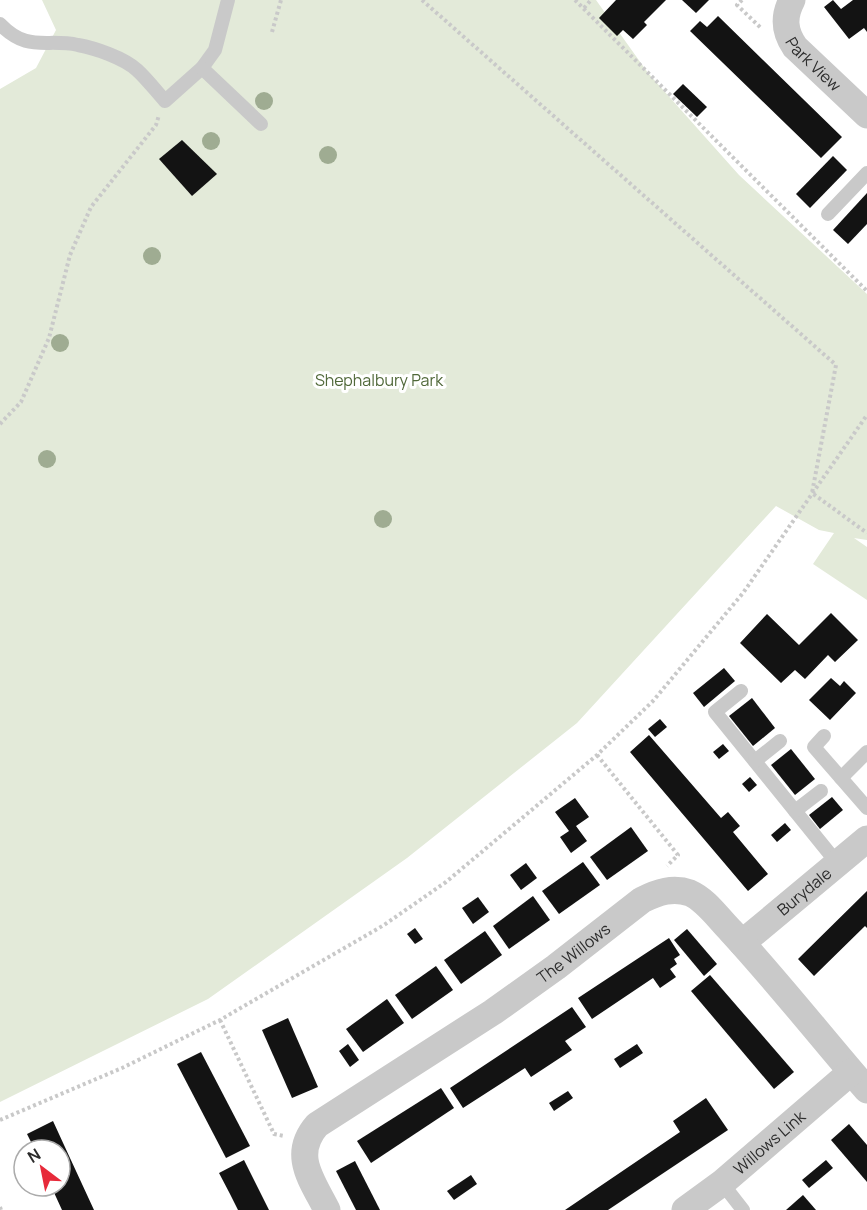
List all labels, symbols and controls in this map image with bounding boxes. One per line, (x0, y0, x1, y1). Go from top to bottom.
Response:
street label: Park View (780, 33, 846, 96)
park label: Shephalbury Park (315, 369, 444, 391)
street label: Burydale (772, 862, 836, 920)
street label: The Willows (532, 918, 615, 988)
street label: Willows Link (729, 1105, 810, 1179)
north arrow (12, 1138, 72, 1198)
text: N (23, 1143, 45, 1168)

